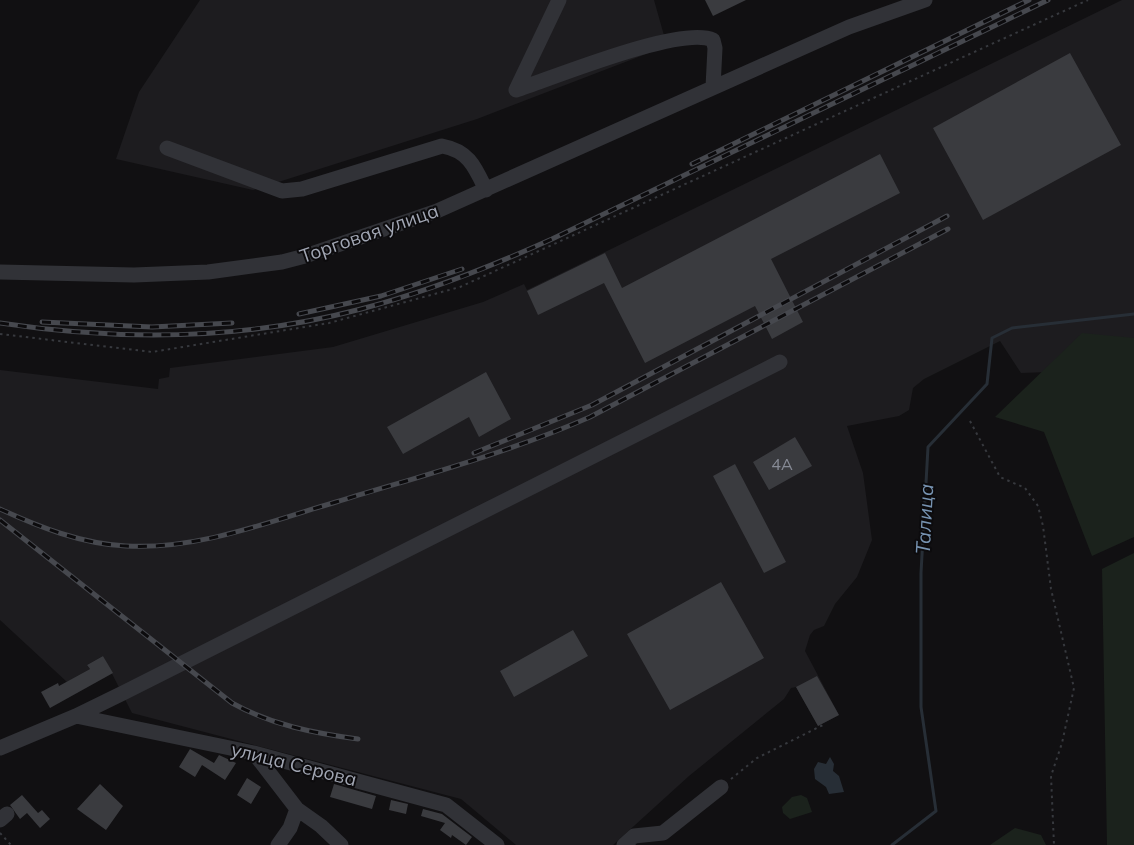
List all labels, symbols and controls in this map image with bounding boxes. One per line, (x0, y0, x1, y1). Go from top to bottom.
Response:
street label: Торговая улица (296, 198, 442, 268)
house number: 4А (771, 454, 793, 474)
water label: Талица (910, 483, 938, 555)
street label: улица Серова (229, 737, 359, 791)

